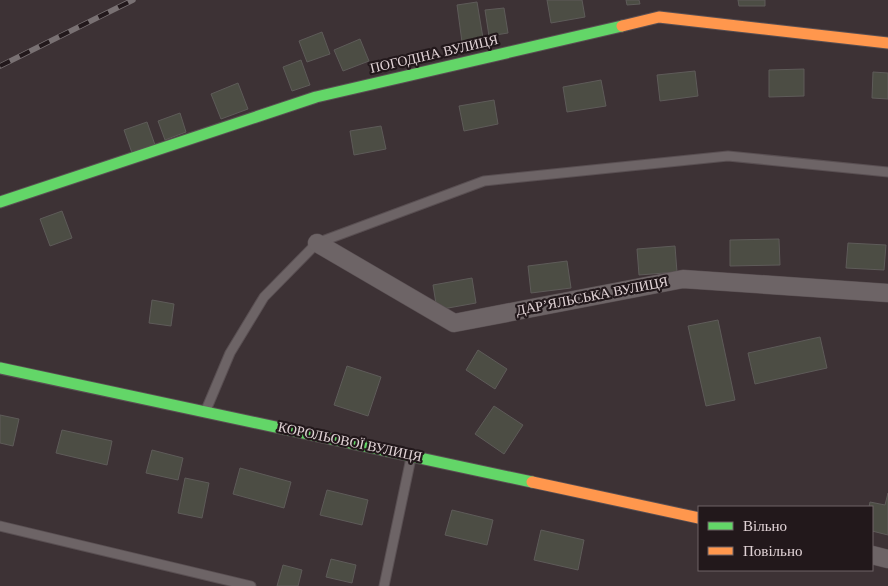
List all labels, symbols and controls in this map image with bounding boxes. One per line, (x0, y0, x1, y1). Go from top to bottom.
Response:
street label: ПОГОДІНА ВУЛИЦЯ (369, 32, 499, 76)
street label: ДАР’ЯЛЬСЬКА ВУЛИЦЯ (515, 274, 669, 318)
street label: КОРОЛЬОВОЇ ВУЛИЦЯ (277, 418, 424, 465)
legend (698, 506, 873, 571)
text: Вільно (743, 518, 787, 534)
text: Повільно (743, 543, 802, 559)

